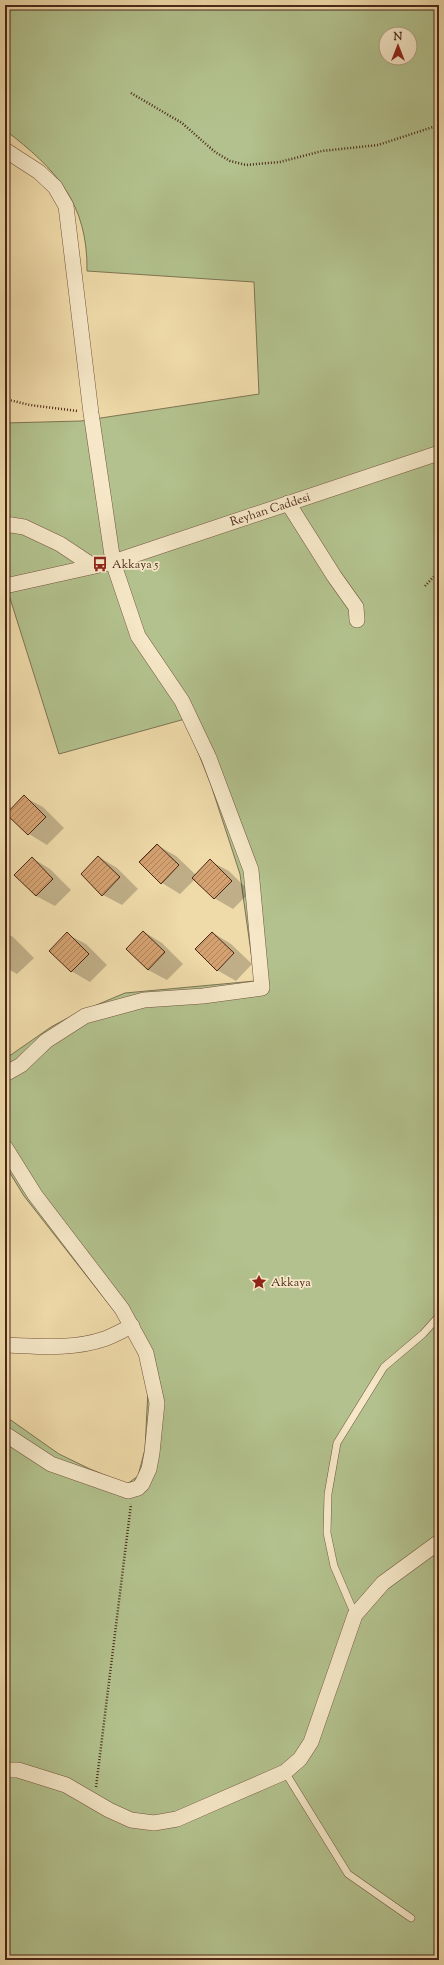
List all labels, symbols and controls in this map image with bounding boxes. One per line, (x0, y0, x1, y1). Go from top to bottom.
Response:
north arrow (378, 26, 418, 66)
text: N (393, 29, 403, 45)
street label: Reyhan Caddesi (228, 488, 313, 531)
bus stop icon: Akkaya 5 (91, 555, 109, 573)
place label: Akkaya 5 (112, 556, 158, 574)
place icon: Akkaya (250, 1273, 268, 1291)
place label: Akkaya (271, 1274, 311, 1292)

